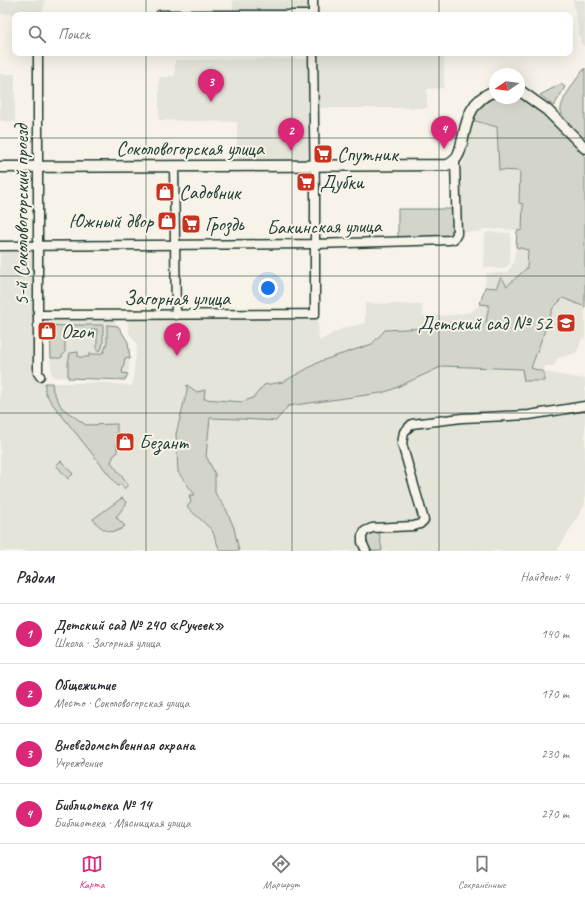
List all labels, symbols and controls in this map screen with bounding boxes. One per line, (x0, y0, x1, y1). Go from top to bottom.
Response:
search box (12, 12, 573, 56)
icon: search (26, 23, 48, 45)
text: Поиск (58, 25, 90, 44)
north arrow (489, 68, 525, 104)
pin: 3 (198, 69, 224, 102)
pin: 4 (431, 116, 457, 149)
pin: 2 (278, 118, 304, 151)
street label: 5-й Соколовогорский проезд (9, 122, 34, 306)
street label: Соколовогорская улица (116, 136, 265, 161)
place label: Спутник (337, 142, 399, 167)
supermarket icon: Спутник (312, 143, 334, 165)
place label: Дубки (320, 170, 365, 195)
supermarket icon: Дубки (295, 171, 317, 193)
place label: Садовник (179, 180, 242, 205)
shop icon: Садовник (154, 181, 176, 203)
place label: Южный двор (69, 209, 154, 234)
shop icon: Южный двор (156, 210, 178, 232)
place label: Гроздь (205, 212, 245, 237)
supermarket icon: Гроздь (180, 213, 202, 235)
street label: Бакинская улица (266, 213, 383, 240)
your location (258, 278, 278, 298)
street label: Загорная улица (124, 286, 231, 311)
place label: Детский сад № 52 (418, 311, 554, 336)
school or university icon: Детский сад № 52 (555, 312, 577, 334)
place label: Ozon (61, 319, 95, 344)
shop icon: Ozon (36, 320, 58, 342)
pin: 1 (164, 323, 190, 356)
place label: Безант (139, 430, 189, 456)
shop icon: Безант (114, 431, 136, 453)
text: Рядом (16, 567, 54, 588)
text: Найдено: 4 (521, 569, 569, 585)
text: Детский сад № 240 «Ручеек» (54, 616, 224, 635)
text: 1 (26, 626, 32, 642)
text: 140 m (541, 626, 569, 642)
text: Школа · Загорная улица (54, 635, 160, 651)
text: Общежитие (54, 676, 115, 695)
text: 2 (26, 686, 32, 702)
text: 170 m (541, 686, 569, 702)
text: Место · Соколовогорская улица (54, 695, 189, 711)
text: Вневедомственная охрана (54, 736, 195, 755)
text: 3 (26, 746, 32, 762)
text: 230 m (541, 746, 569, 762)
text: Учреждение (54, 755, 102, 771)
text: Библиотека № 14 (54, 796, 151, 815)
text: 4 (26, 806, 32, 822)
text: 270 m (541, 806, 569, 822)
text: Библиотека · Мясницкая улица (54, 815, 191, 831)
tab: Карта (79, 853, 104, 891)
tab: Маршрут (263, 853, 299, 891)
tab: Сохранённые (458, 853, 506, 891)

